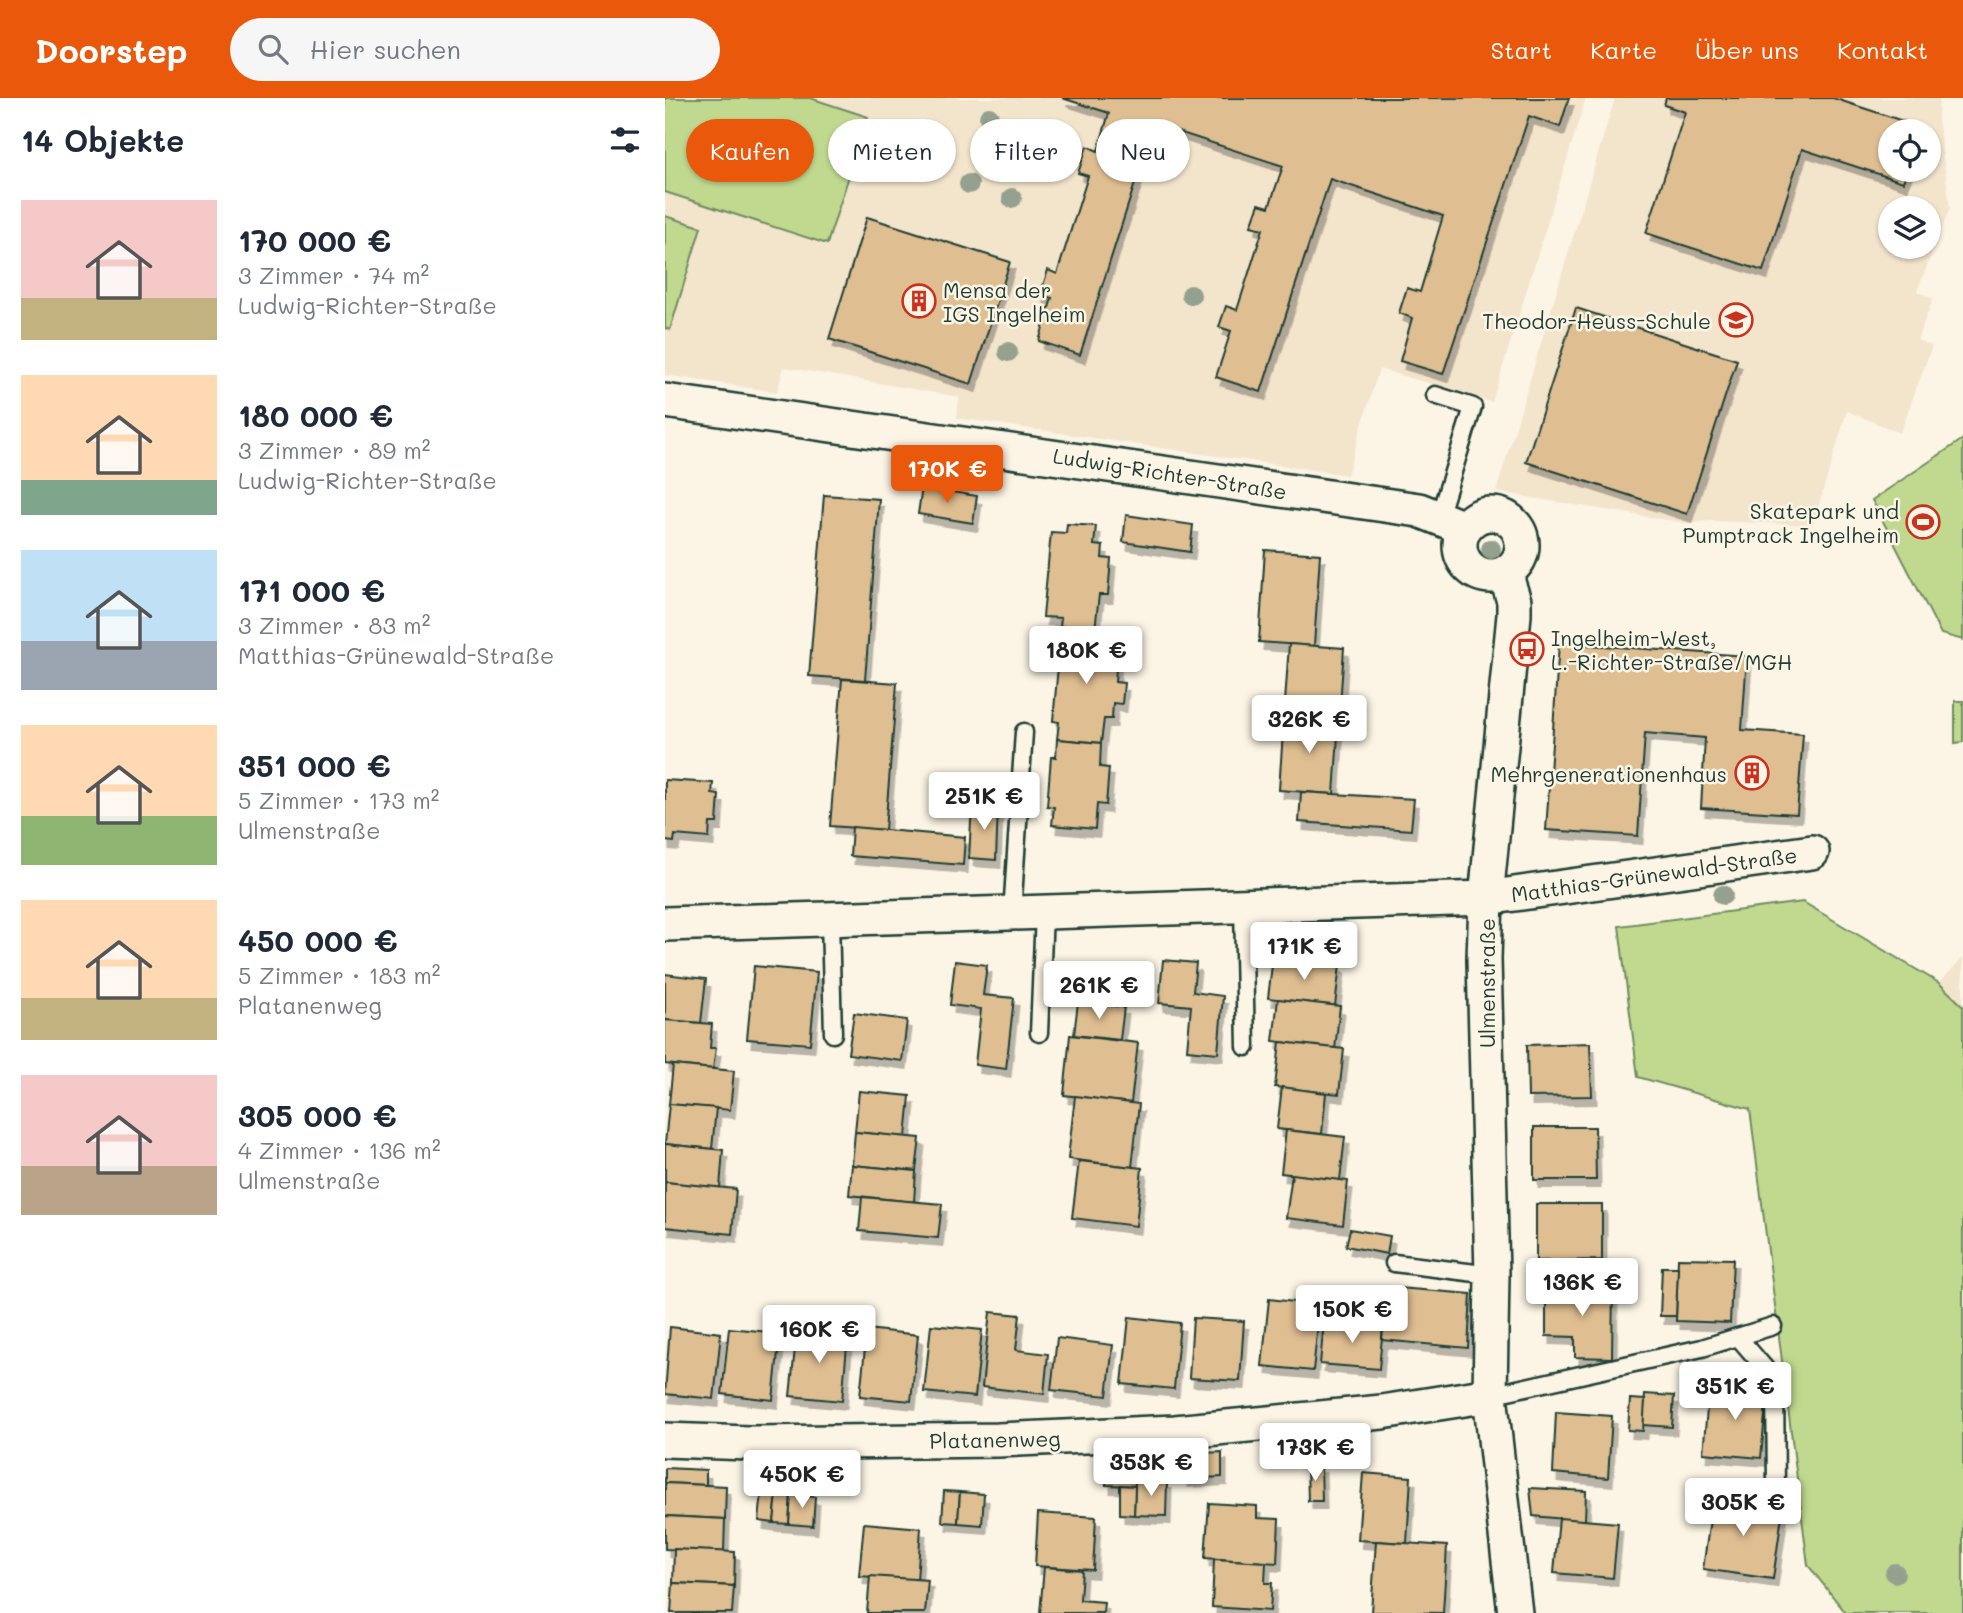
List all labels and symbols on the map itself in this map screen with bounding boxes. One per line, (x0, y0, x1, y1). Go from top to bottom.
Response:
place label: Mensa der IGS Ingelheim (943, 276, 1086, 327)
building icon: Mensa der IGS Ingelheim (900, 282, 938, 320)
school or university icon: Theodor-Heuss-Schule (1717, 301, 1755, 339)
place label: Theodor-Heuss-Schule (1482, 307, 1711, 334)
street label: Ludwig-Richter-Straße (1051, 441, 1289, 505)
pin: 170K € (890, 446, 1004, 505)
place label: Skatepark und Pumptrack Ingelheim (1683, 497, 1899, 548)
sports icon: Skatepark und Pumptrack Ingelheim (1904, 503, 1942, 541)
place label: Ingelheim-West, L.-Richter-Straße/MGH (1551, 624, 1792, 675)
pin: 180K € (1029, 626, 1143, 686)
bus stop icon: Ingelheim-West, L.-Richter-Straße/MGH (1508, 630, 1546, 668)
pin: 326K € (1252, 696, 1366, 755)
building icon: Mehrgenerationenhaus (1733, 754, 1771, 792)
place label: Mehrgenerationenhaus (1490, 760, 1727, 787)
pin: 251K € (927, 772, 1041, 832)
street label: Matthias-Grünewald-Straße (1509, 841, 1799, 907)
street label: Ulmenstraße (1473, 918, 1500, 1048)
pin: 171K € (1247, 922, 1361, 982)
pin: 261K € (1042, 962, 1156, 1021)
pin: 136K € (1525, 1258, 1639, 1318)
pin: 150K € (1295, 1286, 1409, 1345)
pin: 160K € (762, 1306, 876, 1365)
pin: 351K € (1678, 1362, 1792, 1422)
street label: Platanenweg (929, 1424, 1061, 1454)
pin: 173K € (1258, 1424, 1372, 1483)
pin: 353K € (1094, 1438, 1208, 1498)
pin: 450K € (745, 1450, 859, 1510)
pin: 305K € (1686, 1478, 1800, 1538)

